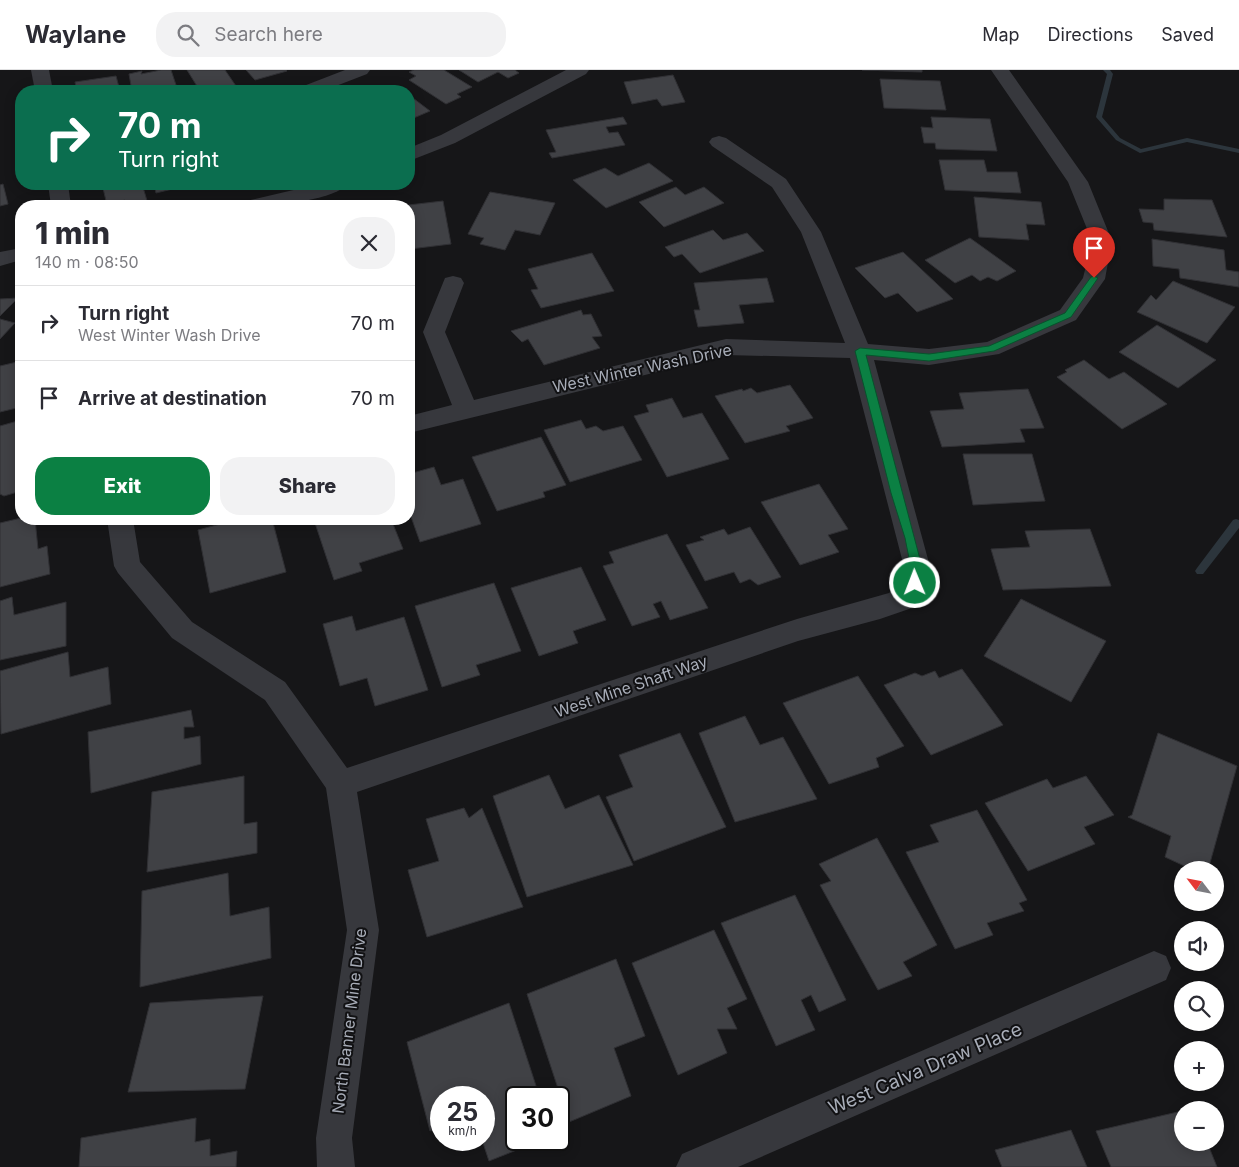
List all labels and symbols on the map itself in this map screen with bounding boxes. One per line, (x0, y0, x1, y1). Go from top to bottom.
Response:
pin (1073, 227, 1115, 278)
street label: West Winter Wash Drive (551, 339, 733, 397)
position arrow (888, 556, 940, 608)
street label: West Mine Shaft Way (552, 650, 710, 722)
north arrow (1174, 861, 1224, 911)
street label: North Banner Mine Drive (328, 927, 370, 1115)
street label: West Calva Draw Place (825, 1017, 1025, 1120)
speed limit sign: 30 (505, 1086, 570, 1151)

